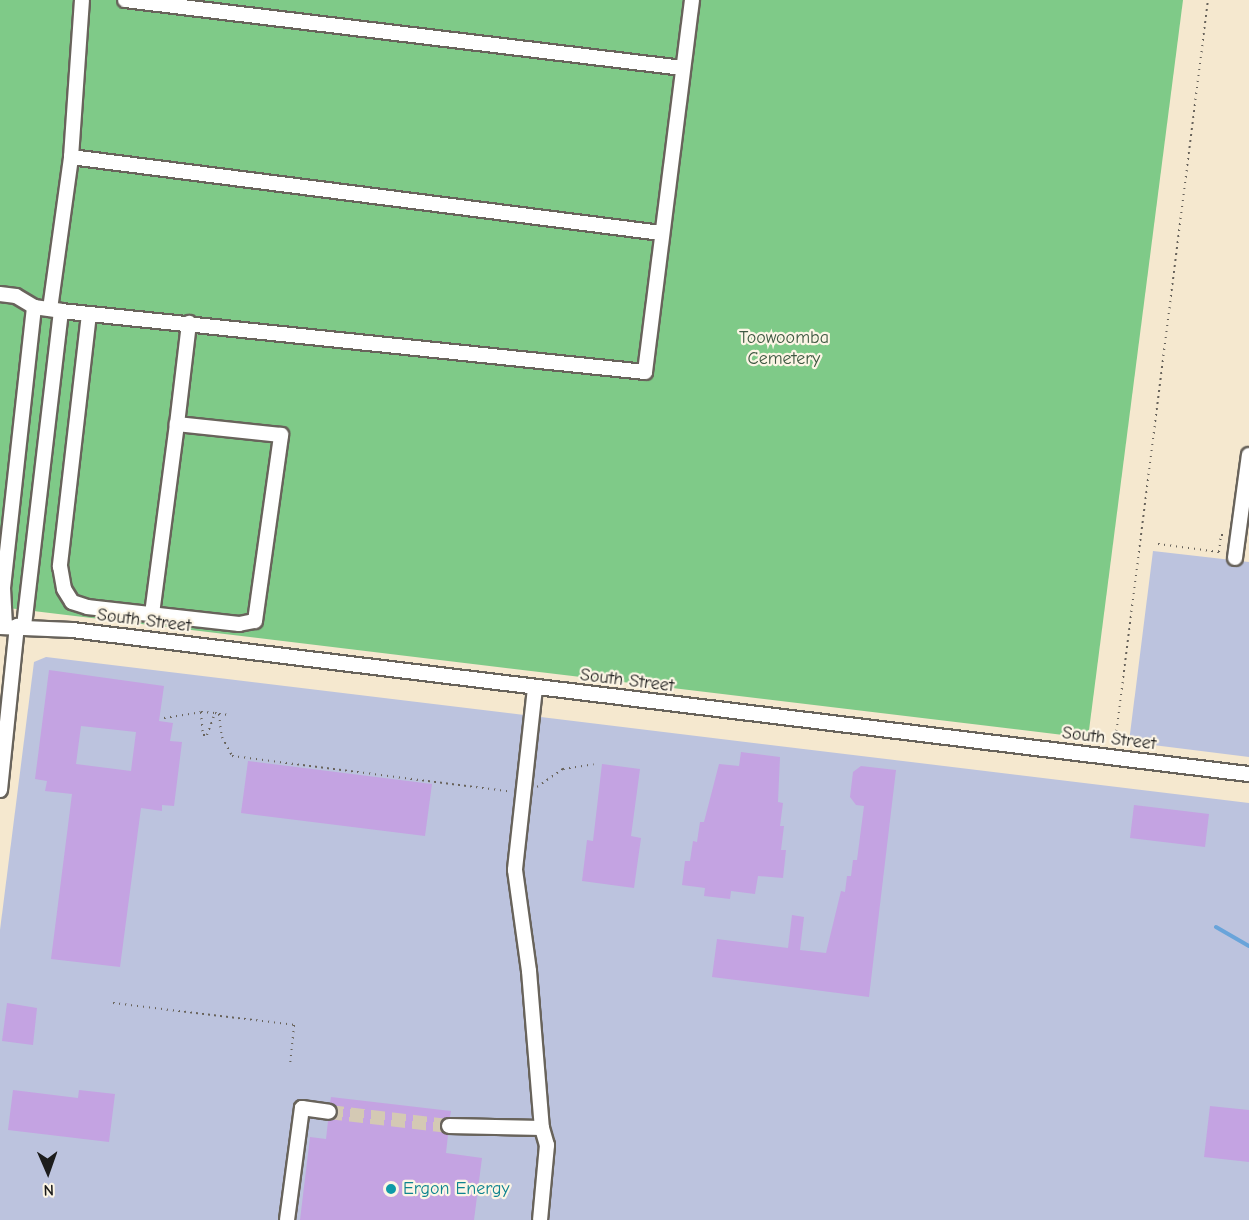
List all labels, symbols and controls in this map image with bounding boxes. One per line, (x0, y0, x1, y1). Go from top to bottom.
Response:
park label: Toowoomba Cemetery (739, 328, 829, 370)
street label: South Street (96, 605, 192, 637)
street label: South Street (579, 665, 675, 697)
street label: South Street (1061, 723, 1157, 755)
north arrow (18, 1142, 78, 1202)
place label: Ergon Energy (403, 1178, 510, 1200)
text: N (43, 1181, 54, 1199)
marker: Ergon Energy (384, 1182, 398, 1196)

